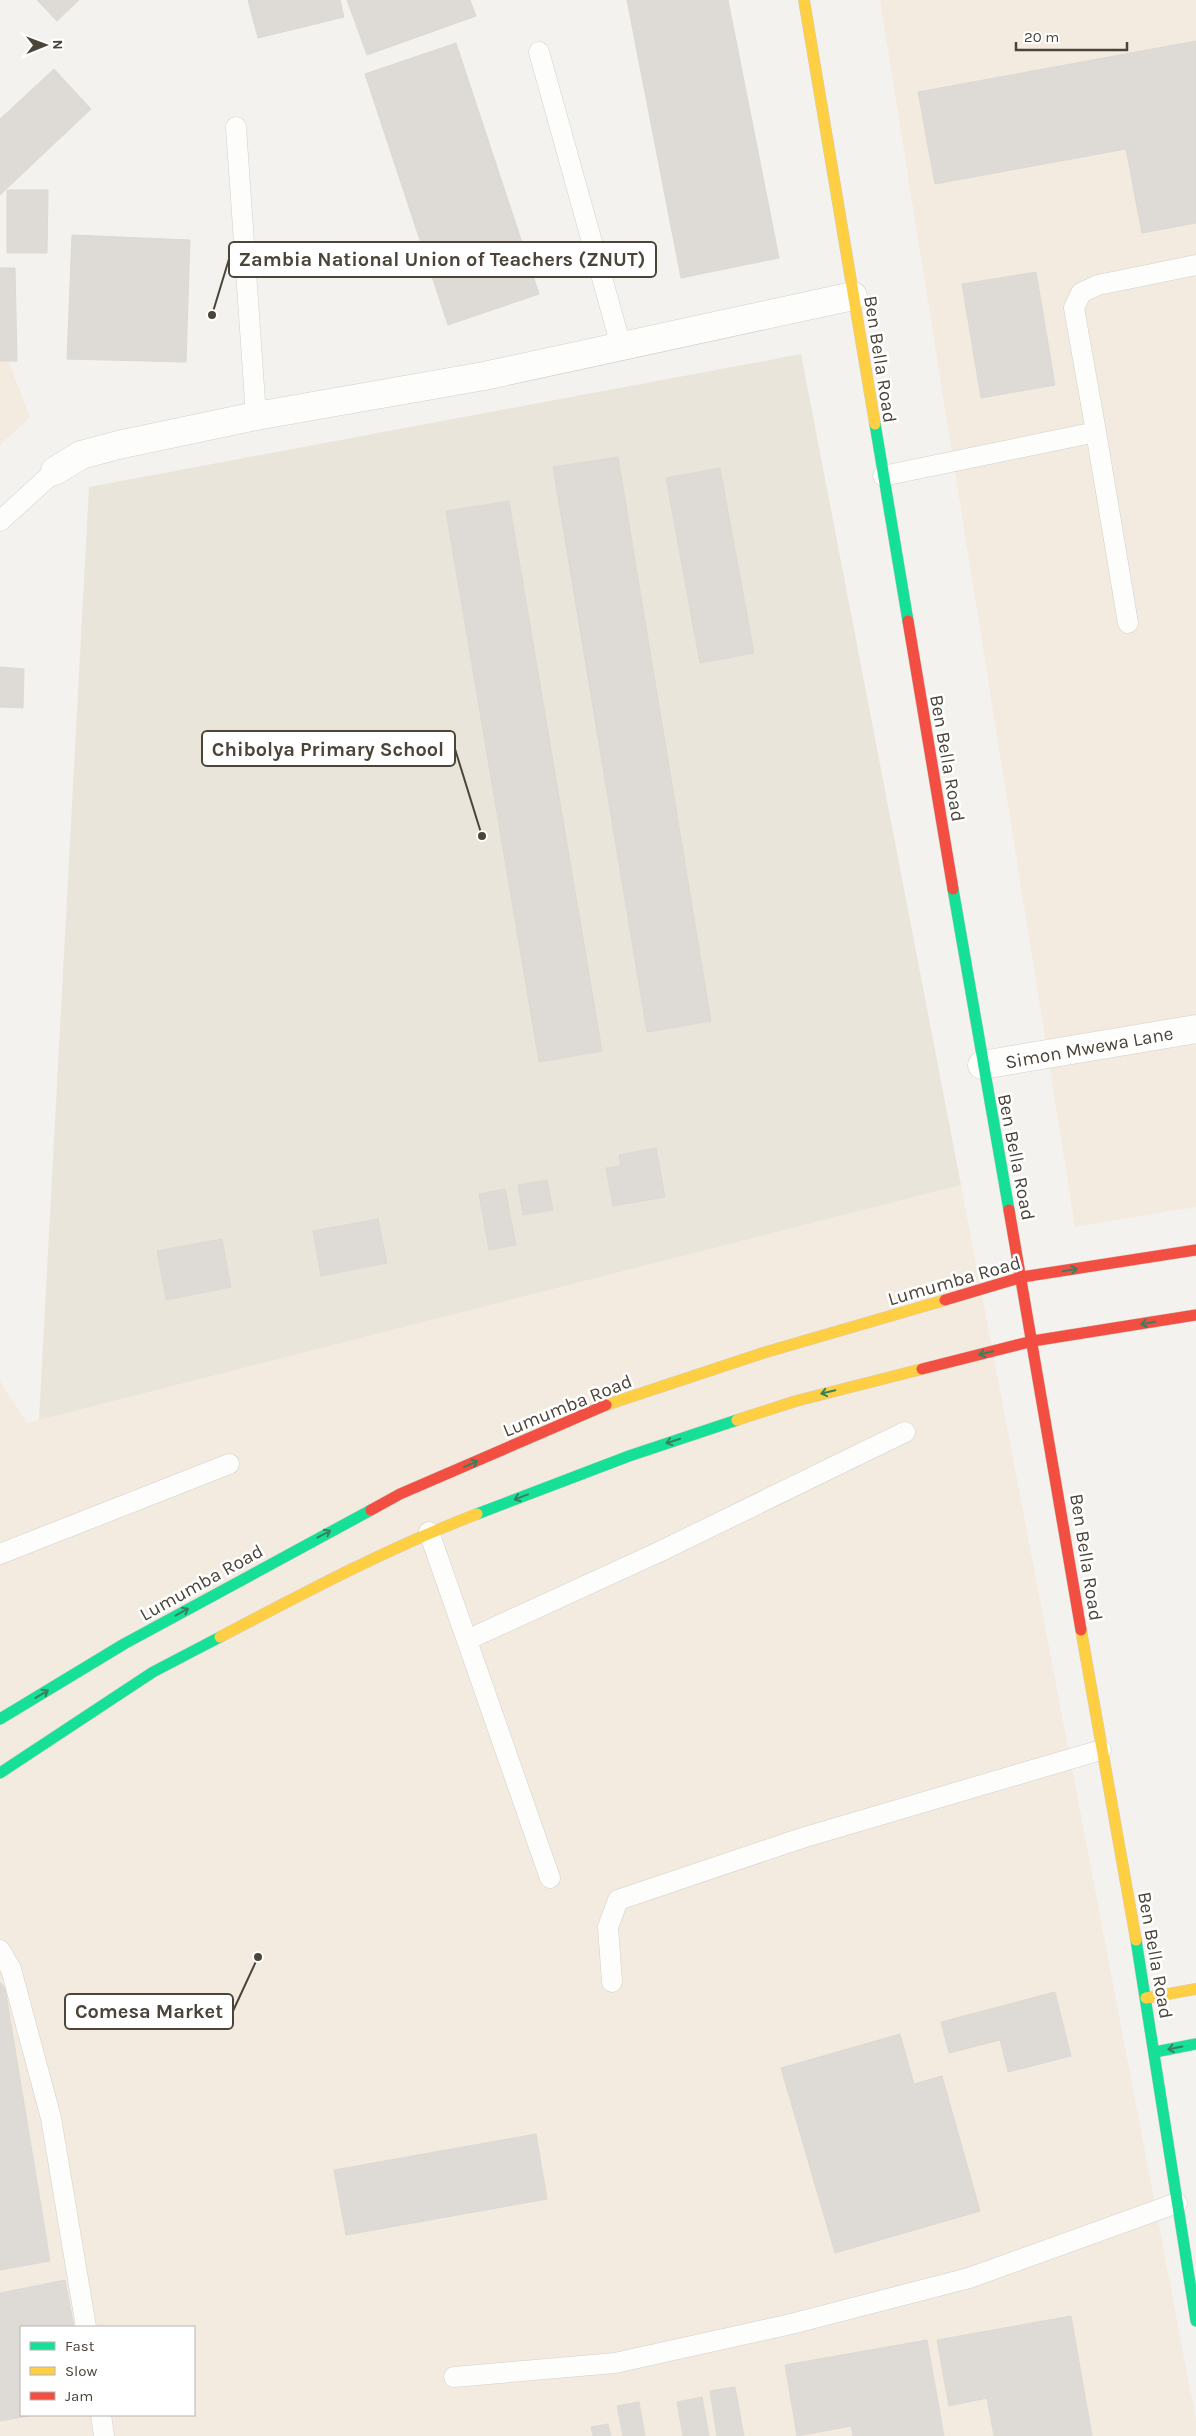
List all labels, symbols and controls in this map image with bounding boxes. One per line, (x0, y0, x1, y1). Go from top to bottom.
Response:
north arrow (20, 20, 70, 70)
scale bar (1016, 20, 1127, 52)
text: 20 m (1024, 28, 1059, 46)
text: N (49, 40, 66, 50)
callout: Zambia National Union of Teachers (ZNUT) (229, 242, 656, 277)
text: Zambia National Union of Teachers (ZNUT) (238, 248, 646, 271)
street label: Ben Bella Road (859, 294, 901, 424)
street label: Ben Bella Road (925, 693, 969, 823)
callout: Chibolya Primary School (202, 731, 455, 766)
text: Chibolya Primary School (212, 738, 444, 761)
street label: Simon Mwewa Lane (1003, 1022, 1175, 1074)
street label: Ben Bella Road (993, 1092, 1039, 1222)
street label: Lumumba Road (885, 1251, 1023, 1310)
one-way arrow (1062, 1264, 1078, 1274)
one-way arrow (1140, 1318, 1156, 1328)
one-way arrow (978, 1349, 994, 1358)
street label: Lumumba Road (500, 1370, 635, 1442)
one-way arrow (821, 1388, 837, 1398)
one-way arrow (666, 1437, 682, 1446)
one-way arrow (463, 1458, 478, 1468)
street label: Ben Bella Road (1065, 1492, 1107, 1622)
one-way arrow (514, 1493, 529, 1502)
one-way arrow (317, 1529, 332, 1539)
street label: Lumumba Road (136, 1540, 267, 1626)
one-way arrow (174, 1607, 189, 1616)
one-way arrow (34, 1689, 48, 1699)
street label: Ben Bella Road (1133, 1890, 1177, 2020)
callout: Comesa Market (65, 1994, 233, 2029)
text: Comesa Market (75, 2000, 223, 2023)
one-way arrow (1168, 2044, 1184, 2053)
legend (20, 2326, 195, 2416)
text: Fast (65, 2337, 95, 2355)
text: Slow (65, 2362, 97, 2380)
text: Jam (65, 2387, 93, 2405)

